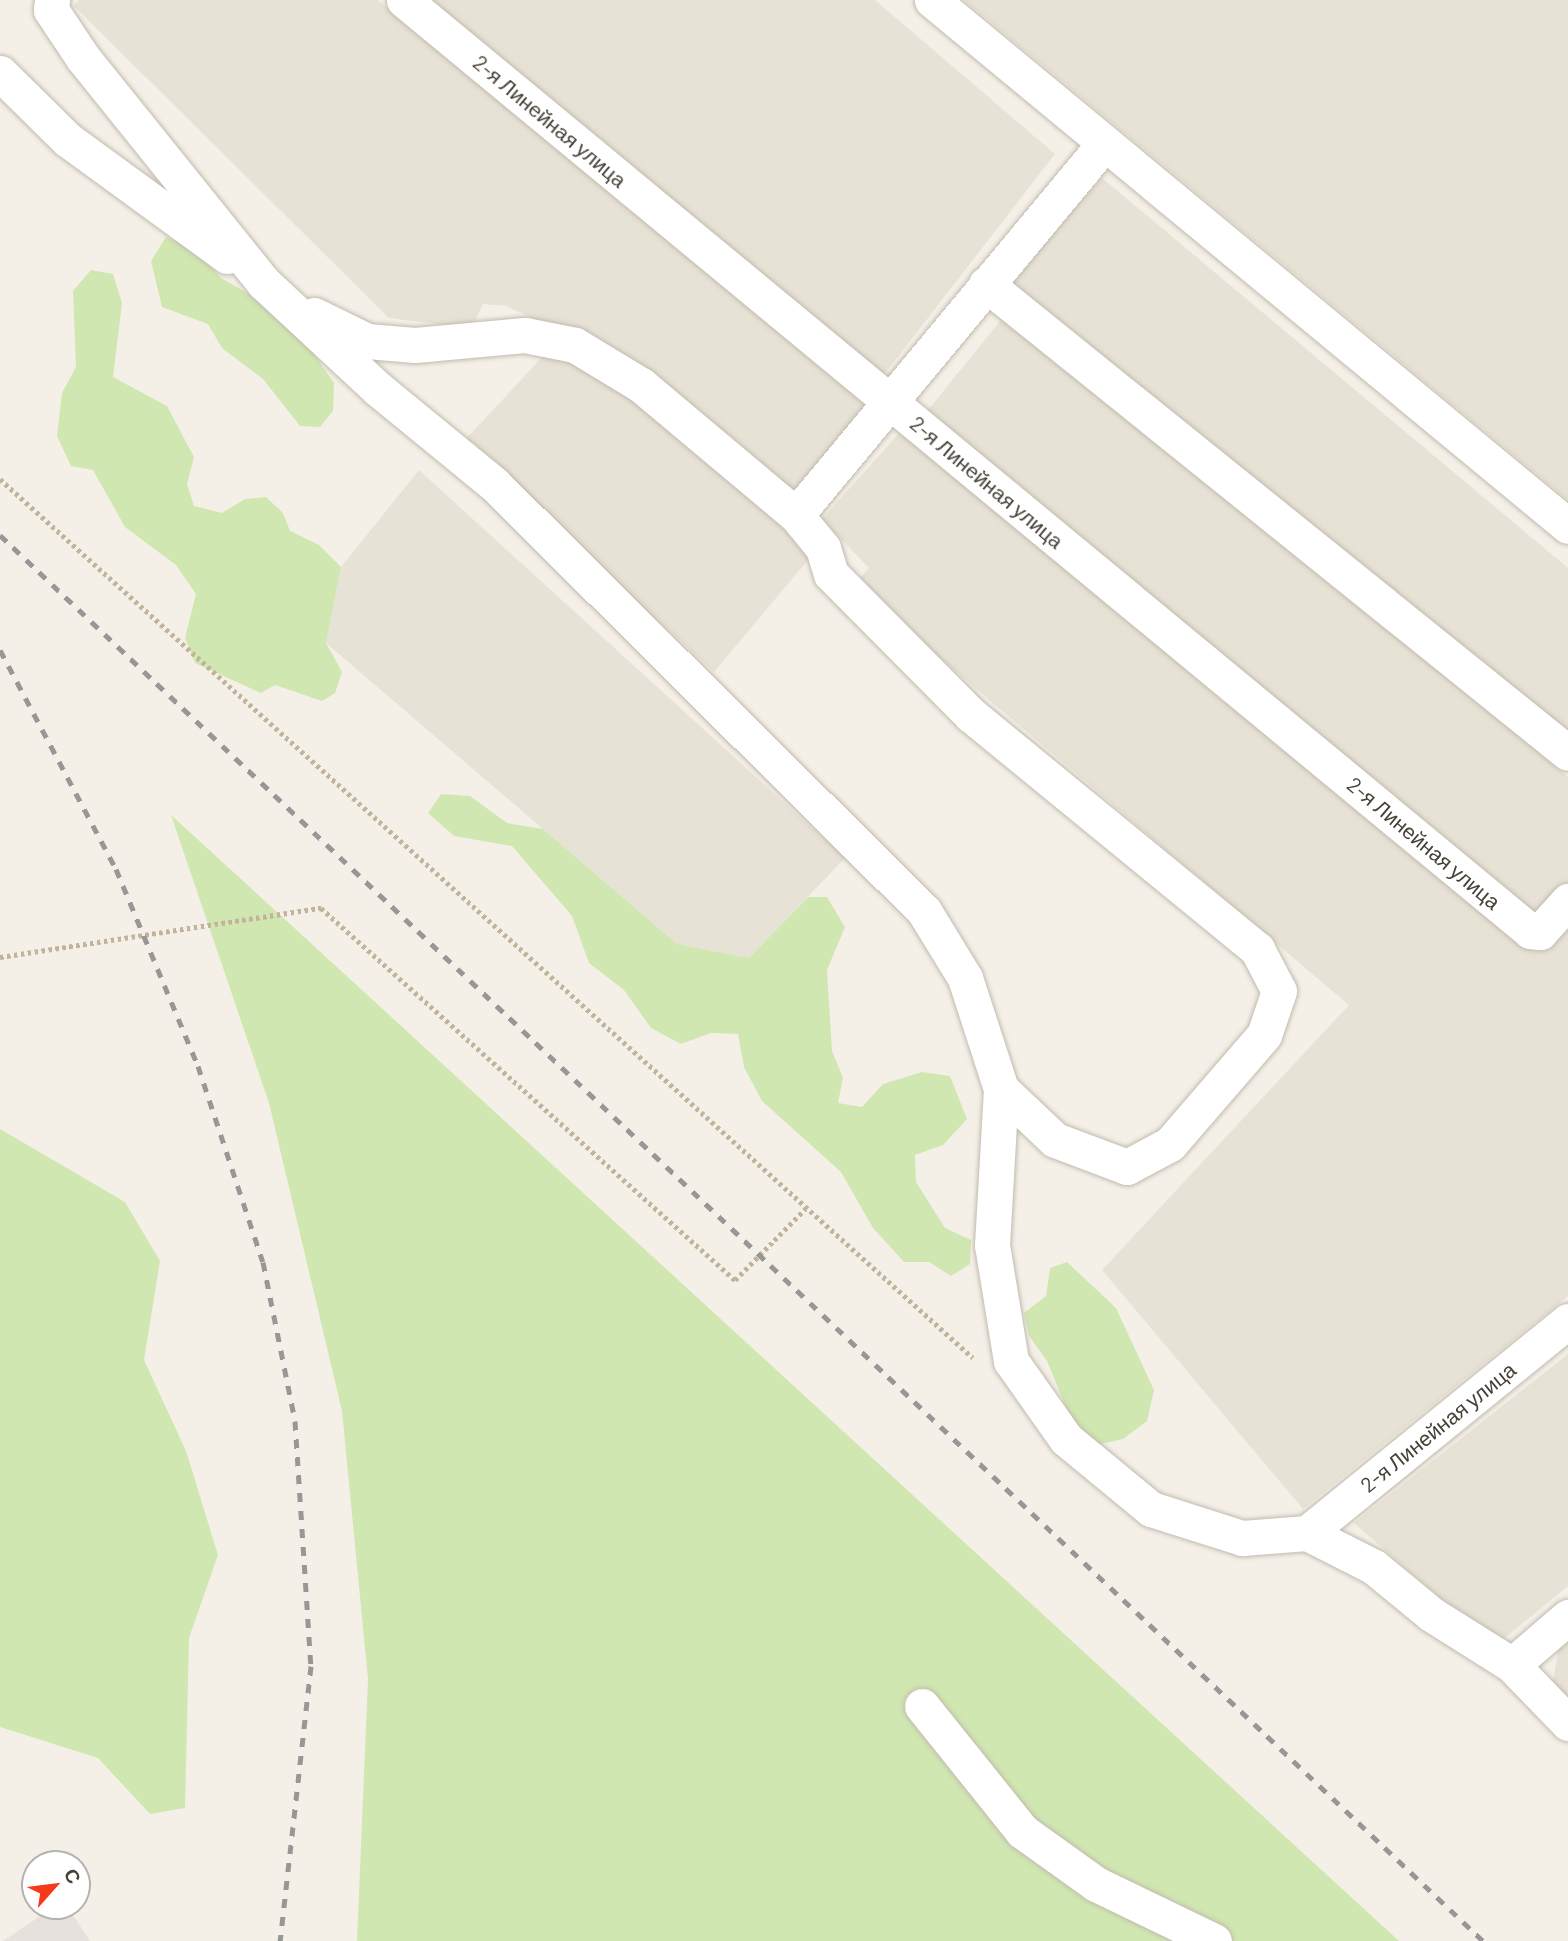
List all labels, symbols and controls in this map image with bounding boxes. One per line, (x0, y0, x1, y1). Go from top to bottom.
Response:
street label: 2-я Линейная улица (468, 50, 632, 192)
street label: 2-я Линейная улица (905, 411, 1069, 553)
street label: 2-я Линейная улица (1342, 772, 1506, 914)
street label: 2-я Линейная улица (1355, 1357, 1521, 1497)
north arrow (21, 1850, 91, 1920)
text: С (60, 1864, 87, 1887)

